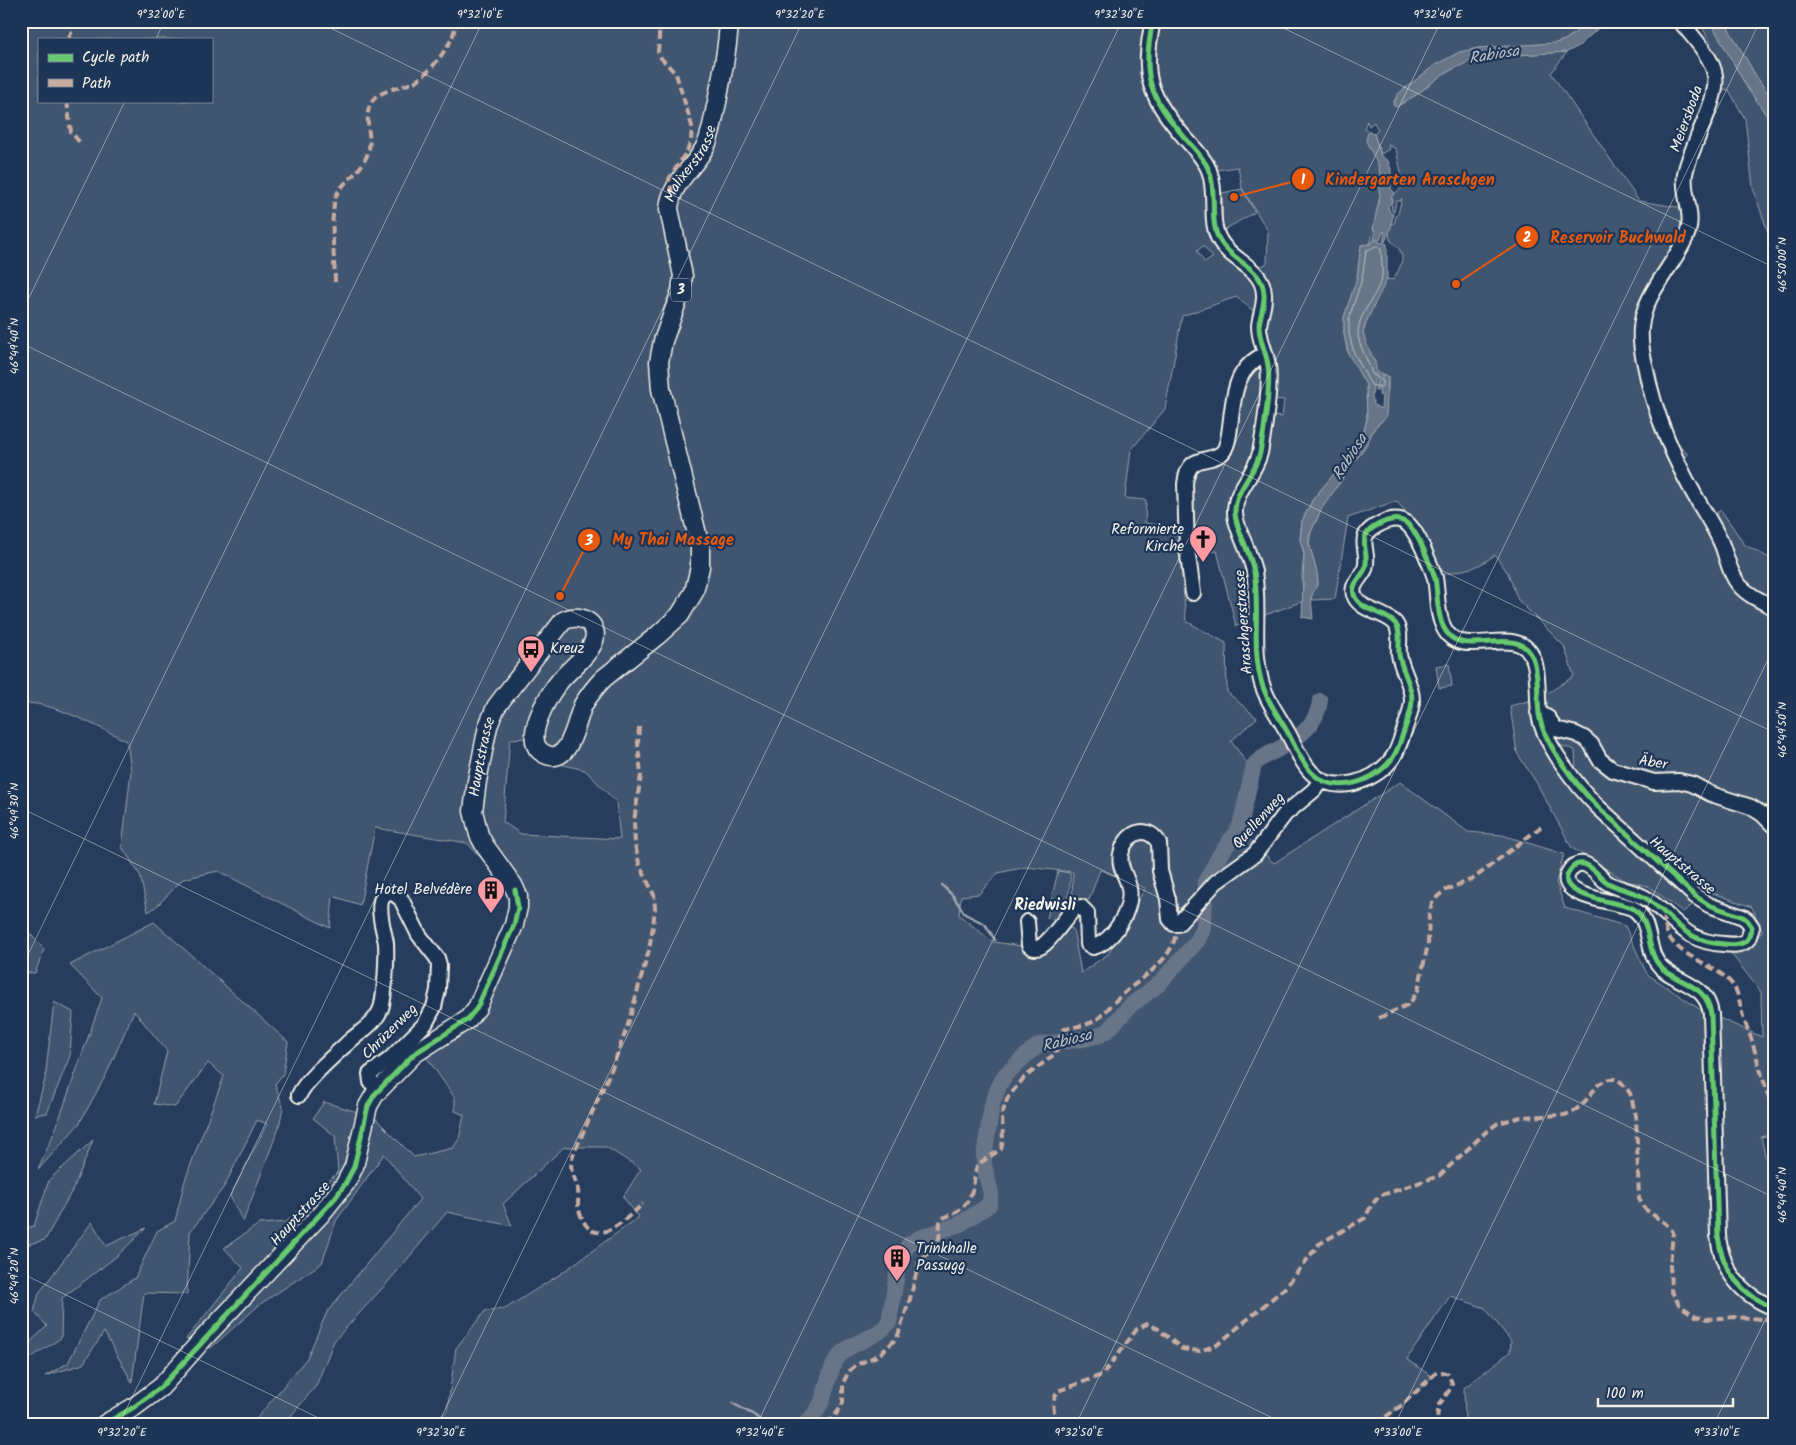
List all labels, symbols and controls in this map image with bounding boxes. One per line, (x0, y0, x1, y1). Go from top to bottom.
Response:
text: 9°32'00"E (137, 5, 186, 24)
text: 9°32'10"E (457, 5, 504, 24)
text: 9°32'20"E (775, 5, 826, 24)
text: 9°32'30"E (1094, 5, 1145, 24)
text: 9°32'40"E (1413, 5, 1464, 24)
legend (38, 38, 212, 102)
water label: Rabiosa (1467, 38, 1522, 71)
text: Cycle path (82, 46, 149, 70)
text: Path (82, 72, 111, 96)
street label: Meiersboda (1664, 82, 1710, 156)
street label: Malixerstrasse (658, 123, 724, 206)
callout: Kindergarten Araschgen (1290, 164, 1504, 195)
text: 1 (1301, 168, 1306, 192)
text: Kindergarten Araschgen (1325, 168, 1495, 193)
callout: Reservoir Buchwald (1515, 222, 1696, 253)
text: 2 (1523, 226, 1532, 250)
text: Reservoir Buchwald (1550, 226, 1686, 251)
text: 46°50'00"N (1773, 237, 1792, 293)
road number: 3 (671, 278, 691, 302)
text: 46°49'40"N (5, 318, 24, 374)
water label: Rabiosa (1326, 428, 1375, 485)
place label: Reformierte Kirche (1111, 518, 1184, 559)
callout: My Thai Massage (577, 524, 744, 555)
church icon: Reformierte Kirche (1188, 524, 1218, 563)
text: My Thai Massage (612, 528, 734, 553)
text: 3 (584, 529, 593, 553)
street label: Araschgerstrasse (1228, 569, 1260, 675)
bus stop icon: Kreuz (516, 634, 546, 673)
place label: Kreuz (550, 637, 585, 661)
text: 46°49'50"N (1773, 702, 1792, 758)
street label: Hauptstrasse (463, 713, 503, 798)
street label: Äber (1637, 749, 1670, 777)
text: 46°49'30"N (5, 783, 24, 839)
street label: Quellenweg (1227, 787, 1291, 855)
street label: Hauptstrasse (1643, 831, 1721, 901)
building icon: Hotel Belvédère (476, 875, 506, 914)
place label: Hotel Belvédère (374, 878, 472, 902)
district label: Riedwisli (1014, 893, 1077, 918)
street label: Chrüzerweg (356, 998, 424, 1066)
water label: Rabiosa (1039, 1022, 1096, 1059)
text: 46°49'40"N (1773, 1167, 1792, 1223)
street label: Hauptstrasse (265, 1176, 337, 1252)
place label: Trinkhalle Passugg (916, 1237, 977, 1278)
building icon: Trinkhalle Passugg (882, 1243, 912, 1282)
text: 46°49'20"N (5, 1248, 24, 1304)
scale bar (1598, 1375, 1734, 1407)
text: 100 m (1606, 1382, 1644, 1406)
text: 9°32'20"E (97, 1423, 148, 1442)
text: 9°32'30"E (416, 1423, 467, 1442)
text: 9°32'40"E (735, 1423, 786, 1442)
text: 9°32'50"E (1055, 1423, 1104, 1442)
text: 9°33'00"E (1374, 1423, 1423, 1442)
text: 9°33'10"E (1694, 1423, 1741, 1442)

